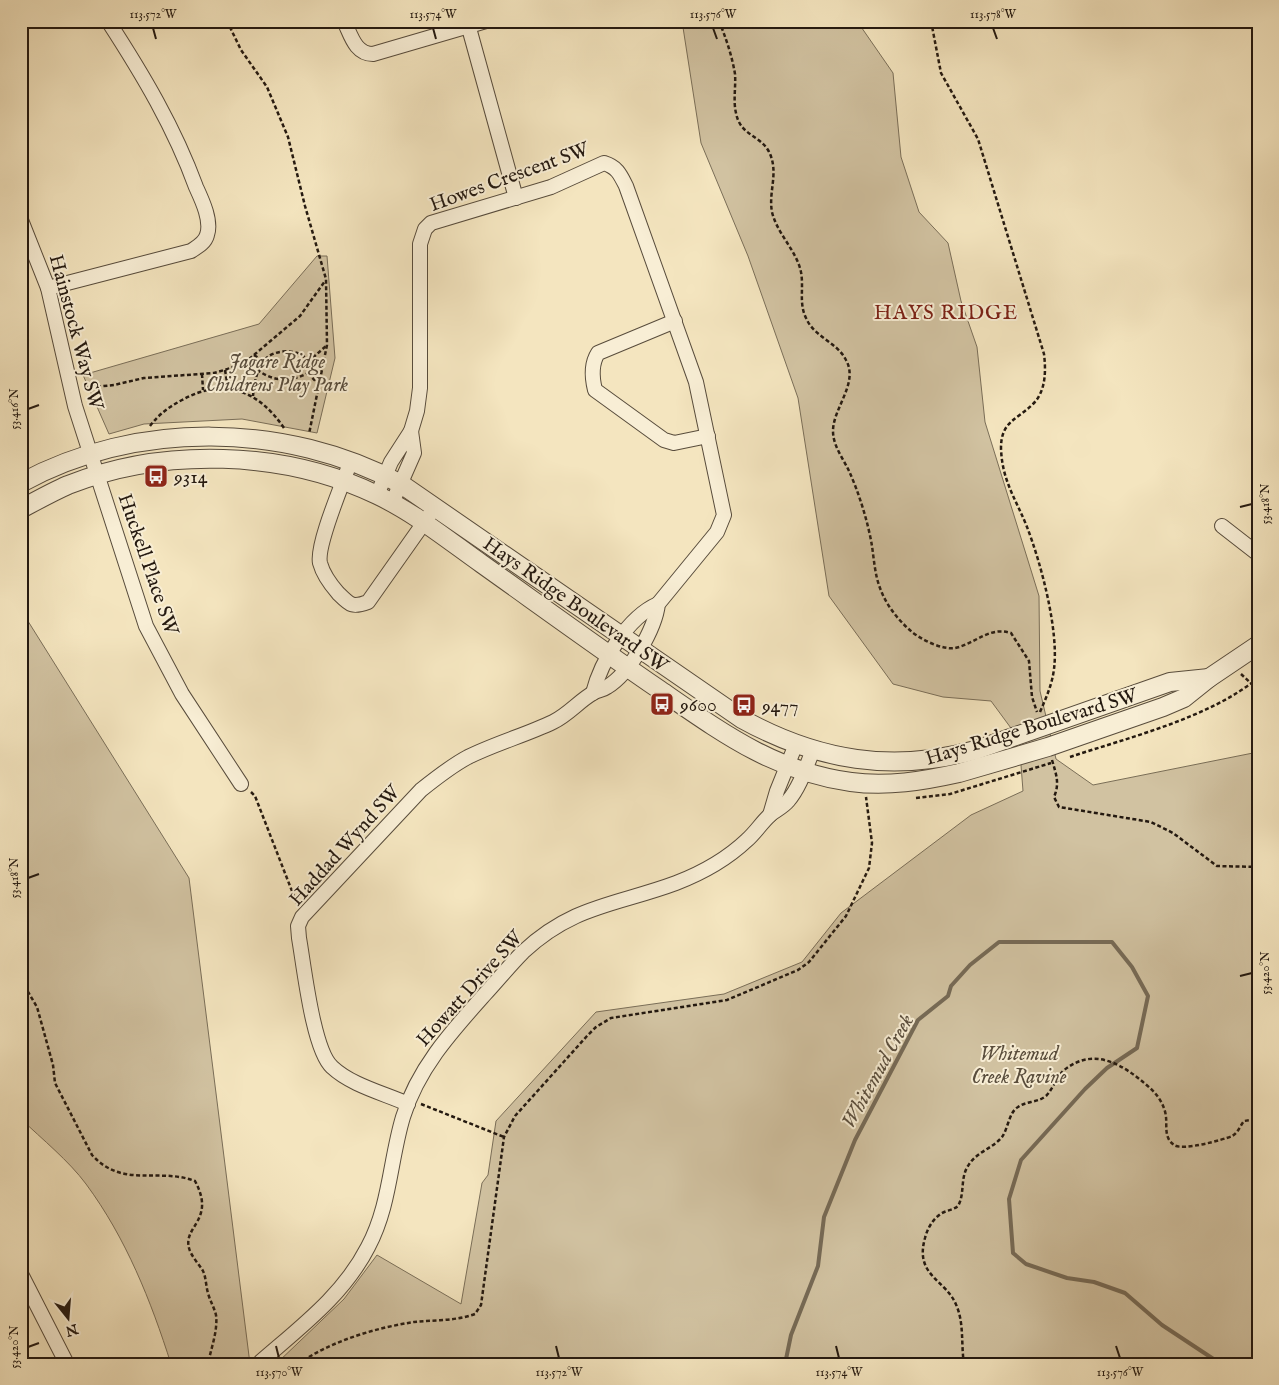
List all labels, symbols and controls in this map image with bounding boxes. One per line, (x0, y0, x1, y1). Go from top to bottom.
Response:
text: 113.572°W (130, 7, 177, 22)
text: 113.574°W (409, 7, 457, 22)
text: 113.576°W (690, 7, 737, 22)
text: 113.578°W (970, 7, 1017, 22)
street label: Howes Crescent SW (426, 137, 593, 218)
street label: Hainstock Way SW (43, 252, 109, 414)
district label: HAYS RIDGE (874, 300, 1018, 327)
park label: Jagare Ridge Childrens Play Park (206, 350, 348, 398)
text: 53.416°N (7, 388, 22, 430)
bus stop icon: 9314 (143, 463, 169, 489)
place label: 9314 (173, 465, 208, 490)
text: 53.418°N (1258, 483, 1273, 524)
street label: Huckell Place SW (112, 490, 184, 639)
street label: Hays Ridge Boulevard SW (478, 532, 673, 679)
street label: Hays Ridge Boulevard SW (922, 683, 1141, 772)
bus stop icon: 9600 (649, 691, 675, 717)
bus stop icon: 9477 (731, 692, 757, 718)
place label: 9600 (679, 693, 717, 718)
place label: 9477 (761, 694, 799, 719)
street label: Haddad Wynd SW (284, 780, 407, 912)
text: 53.418°N (7, 857, 22, 898)
street label: Howatt Drive SW (411, 925, 529, 1052)
text: 53.420°N (1258, 951, 1273, 995)
water label: Whitemud Creek (836, 1009, 921, 1134)
park label: Whitemud Creek Ravine (972, 1042, 1067, 1090)
north arrow (42, 1292, 92, 1342)
text: N (63, 1319, 81, 1340)
text: 53.420°N (7, 1325, 22, 1369)
text: 113.570°W (255, 1365, 303, 1380)
text: 113.572°W (536, 1365, 583, 1380)
text: 113.574°W (815, 1365, 863, 1380)
text: 113.576°W (1097, 1365, 1144, 1380)

